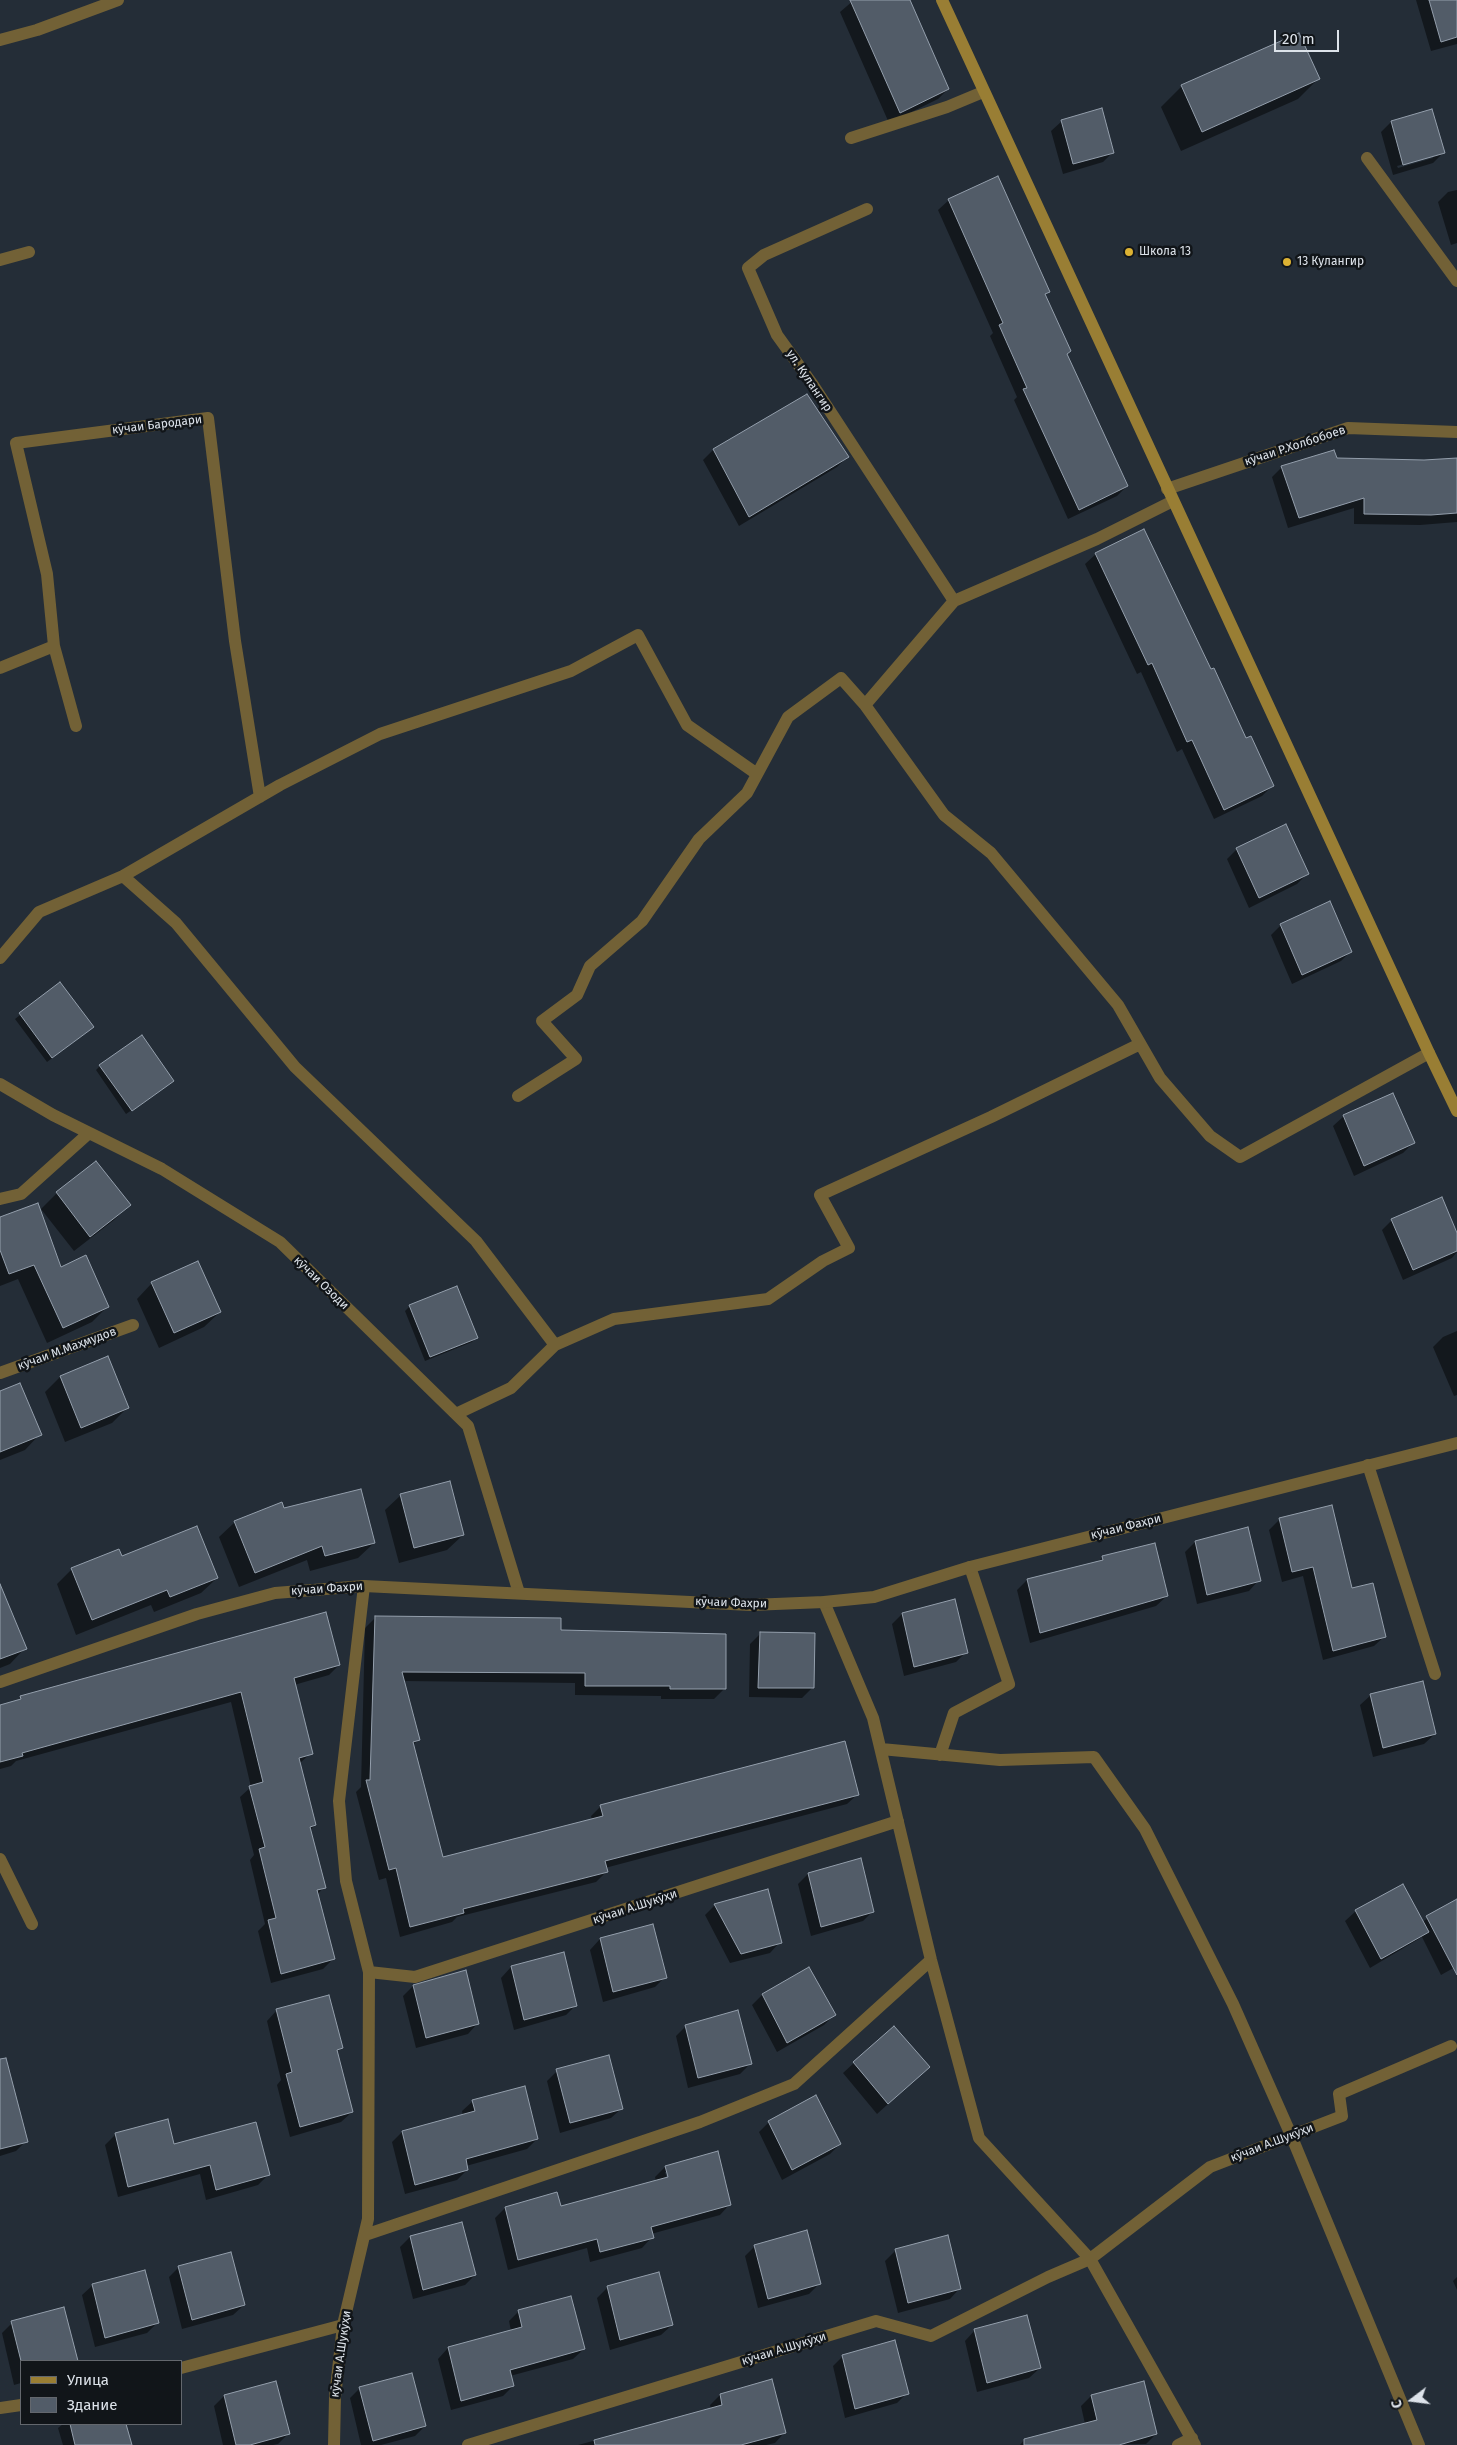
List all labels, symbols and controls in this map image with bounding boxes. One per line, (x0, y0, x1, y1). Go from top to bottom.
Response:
scale bar (1277, 20, 1342, 52)
text: 20 m (1282, 30, 1315, 48)
place label: Школа 13 (1139, 245, 1191, 259)
marker: Школа 13 (1123, 246, 1135, 258)
place label: 13 Кулангир (1297, 255, 1364, 269)
marker: 13 Кулангир (1281, 256, 1293, 268)
street label: ул. Кулангир (783, 347, 835, 415)
street label: кӯчаи Бародари (111, 412, 203, 438)
street label: кӯчаи Р.Холбобоев (1243, 423, 1347, 469)
street label: кӯчаи Озоди (291, 1253, 351, 1313)
street label: кӯчаи М.Маҳмудов (16, 1324, 118, 1374)
street label: кӯчаи Фахри (1089, 1511, 1163, 1543)
street label: кӯчаи Фахри (291, 1579, 363, 1599)
street label: кӯчаи Фахри (695, 1595, 767, 1611)
street label: кӯчаи А.Шукӯҳи (591, 1887, 679, 1927)
street label: кӯчаи А.Шукӯҳи (1228, 2121, 1316, 2165)
street label: кӯчаи А.Шукӯҳи (328, 2310, 354, 2398)
street label: кӯчаи А.Шукӯҳи (740, 2329, 828, 2369)
legend (20, 2360, 182, 2425)
text: Улица (67, 2371, 109, 2389)
north arrow (1387, 2375, 1437, 2425)
text: Здание (67, 2396, 117, 2414)
text: С (1388, 2398, 1406, 2410)

